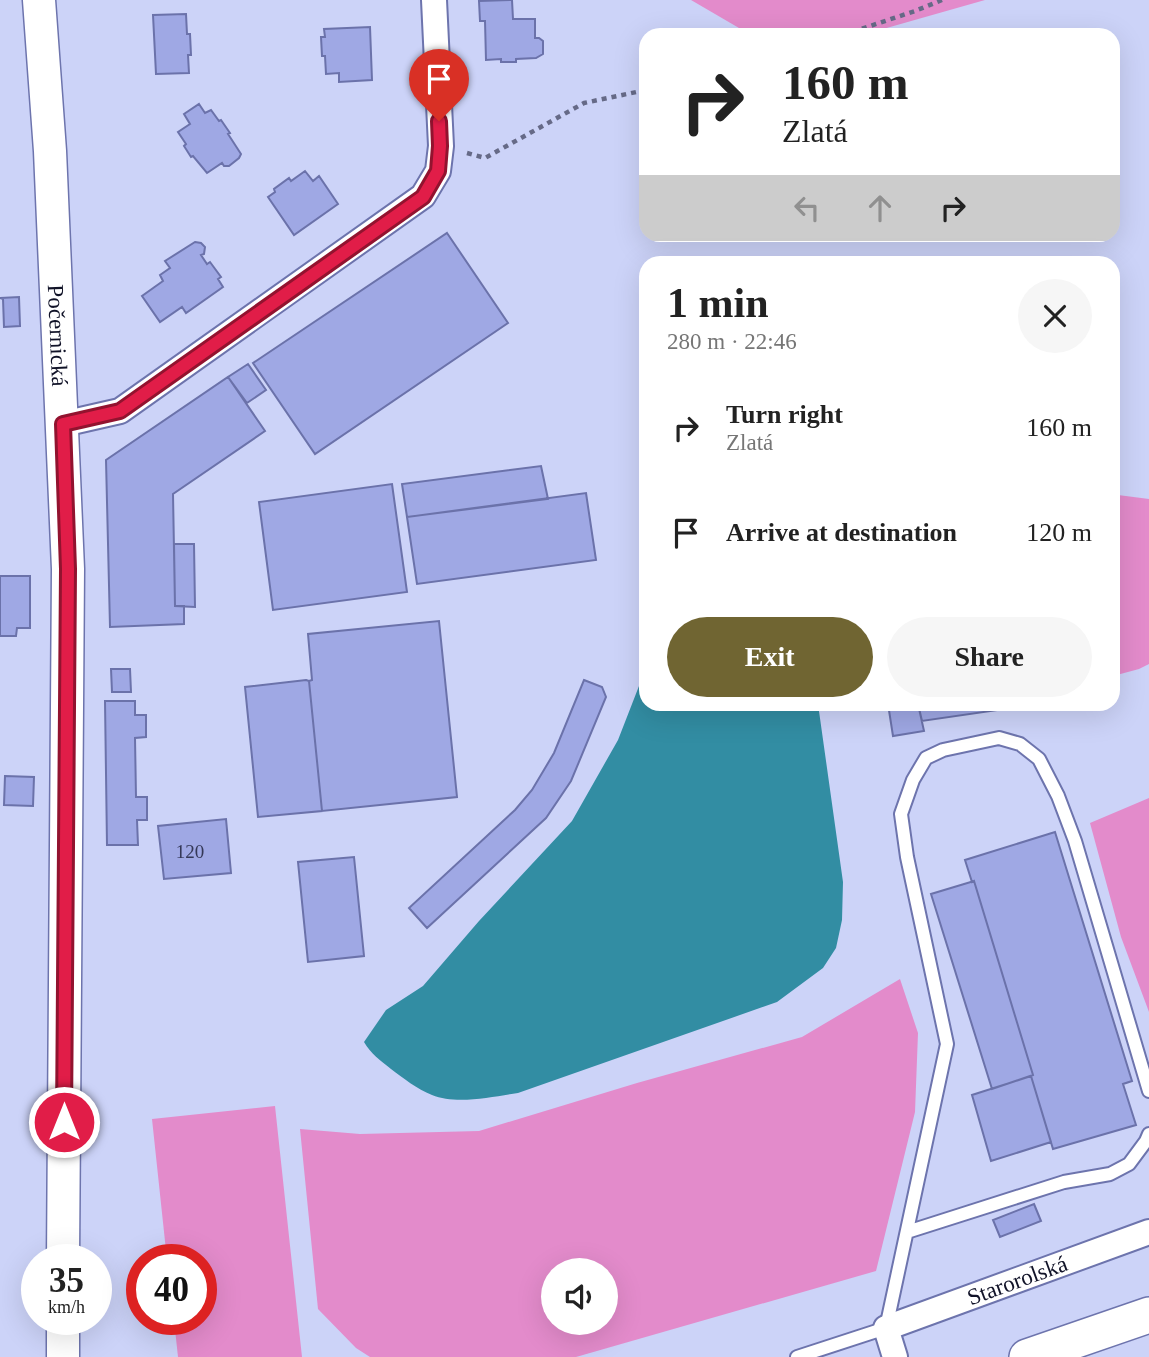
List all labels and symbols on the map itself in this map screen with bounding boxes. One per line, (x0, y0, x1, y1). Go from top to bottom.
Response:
pin (409, 49, 469, 121)
street label: Počernická (43, 284, 72, 387)
house number: 120 (176, 841, 204, 862)
position arrow (27, 1085, 101, 1159)
speed limit sign: 40 (126, 1244, 217, 1335)
street label: Starorolská (964, 1251, 1071, 1310)

